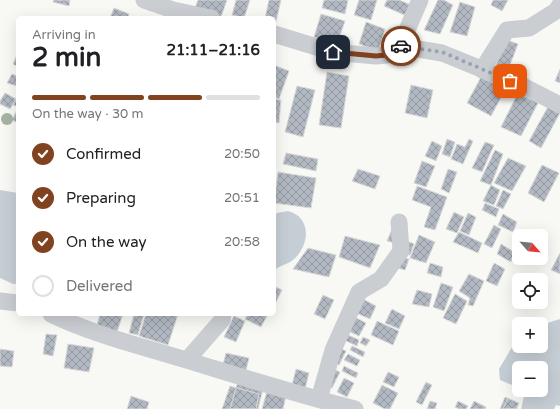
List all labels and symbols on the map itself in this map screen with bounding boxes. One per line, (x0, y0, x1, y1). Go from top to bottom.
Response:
courier (381, 26, 421, 66)
pin (316, 35, 350, 69)
pin (493, 64, 527, 98)
north arrow (512, 229, 548, 265)

